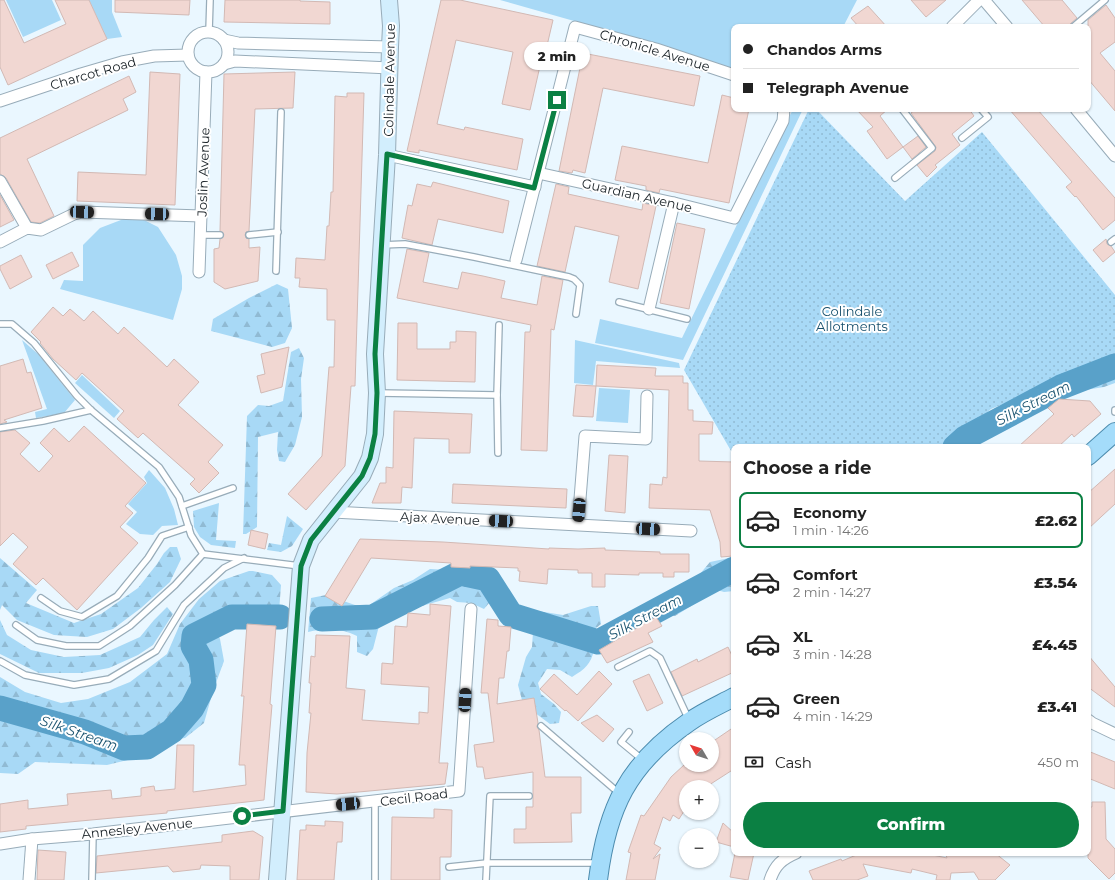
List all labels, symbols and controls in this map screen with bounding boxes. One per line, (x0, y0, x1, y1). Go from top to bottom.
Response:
street label: Colindale Avenue (380, 23, 398, 137)
street label: Chronicle Avenue (598, 26, 712, 74)
text: Chandos Arms (767, 40, 882, 59)
callout: 2 min (524, 42, 590, 70)
text: 2 min (538, 48, 576, 64)
street label: Charcot Road (48, 53, 138, 93)
text: Telegraph Avenue (767, 78, 909, 97)
route end (548, 91, 566, 109)
street label: Joslin Avenue (193, 127, 213, 218)
street label: Guardian Avenue (580, 175, 694, 216)
car (70, 206, 94, 218)
car (145, 208, 169, 220)
park label: Colindale Allotments (816, 303, 888, 334)
water label: Silk Stream (993, 377, 1073, 429)
text: Choose a ride (743, 457, 871, 479)
car (572, 498, 586, 522)
icon: car (745, 502, 781, 538)
text: Economy (793, 503, 866, 522)
street label: Ajax Avenue (400, 508, 480, 528)
text: £2.62 (1035, 511, 1077, 530)
car (489, 514, 513, 528)
car (636, 522, 660, 536)
text: 1 min · 14:26 (793, 522, 869, 538)
icon: car (745, 564, 781, 600)
text: Comfort (793, 565, 858, 584)
text: £3.54 (1034, 573, 1077, 592)
text: 2 min · 14:27 (793, 584, 871, 600)
water label: Silk Stream (605, 590, 685, 644)
icon: car (745, 626, 781, 662)
text: XL (793, 627, 812, 646)
text: £4.45 (1032, 635, 1077, 654)
text: 3 min · 14:28 (793, 646, 872, 662)
car (458, 688, 472, 712)
icon: car (745, 688, 781, 724)
text: Green (793, 689, 840, 708)
text: £3.41 (1037, 697, 1077, 716)
text: 4 min · 14:29 (793, 708, 873, 724)
water label: Silk Stream (38, 711, 120, 755)
north arrow (679, 732, 719, 772)
map controls (679, 732, 719, 868)
icon: cash (743, 751, 765, 773)
text: Cash (775, 753, 812, 772)
text: 450 m (1037, 754, 1079, 770)
button: + (679, 780, 719, 820)
street label: Cecil Road (379, 785, 449, 809)
car (335, 797, 361, 811)
button: Confirm (743, 802, 1079, 848)
route start (233, 807, 251, 825)
street label: Annesley Avenue (81, 814, 194, 842)
button: − (679, 828, 719, 868)

